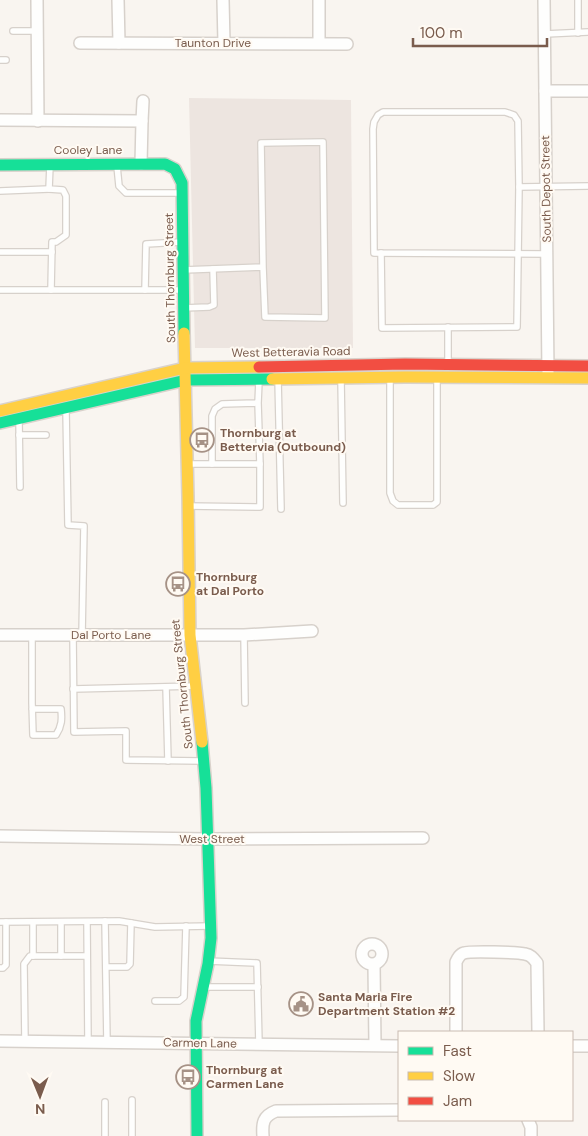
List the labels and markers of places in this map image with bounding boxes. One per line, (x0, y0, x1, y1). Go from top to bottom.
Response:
place label: Thornburg at Bettervia (Outbound) (220, 425, 346, 455)
bus stop icon: Thornburg at Bettervia (Outbound) (189, 427, 215, 453)
place label: Thornburg at Dal Porto (196, 569, 264, 599)
bus stop icon: Thornburg at Dal Porto (165, 571, 191, 597)
place label: Santa Maria Fire Department Station #2 (318, 989, 455, 1019)
public building icon: Santa Maria Fire Department Station #2 (288, 991, 314, 1017)
place label: Thornburg at Carmen Lane (206, 1062, 284, 1092)
bus stop icon: Thornburg at Carmen Lane (175, 1064, 201, 1090)

